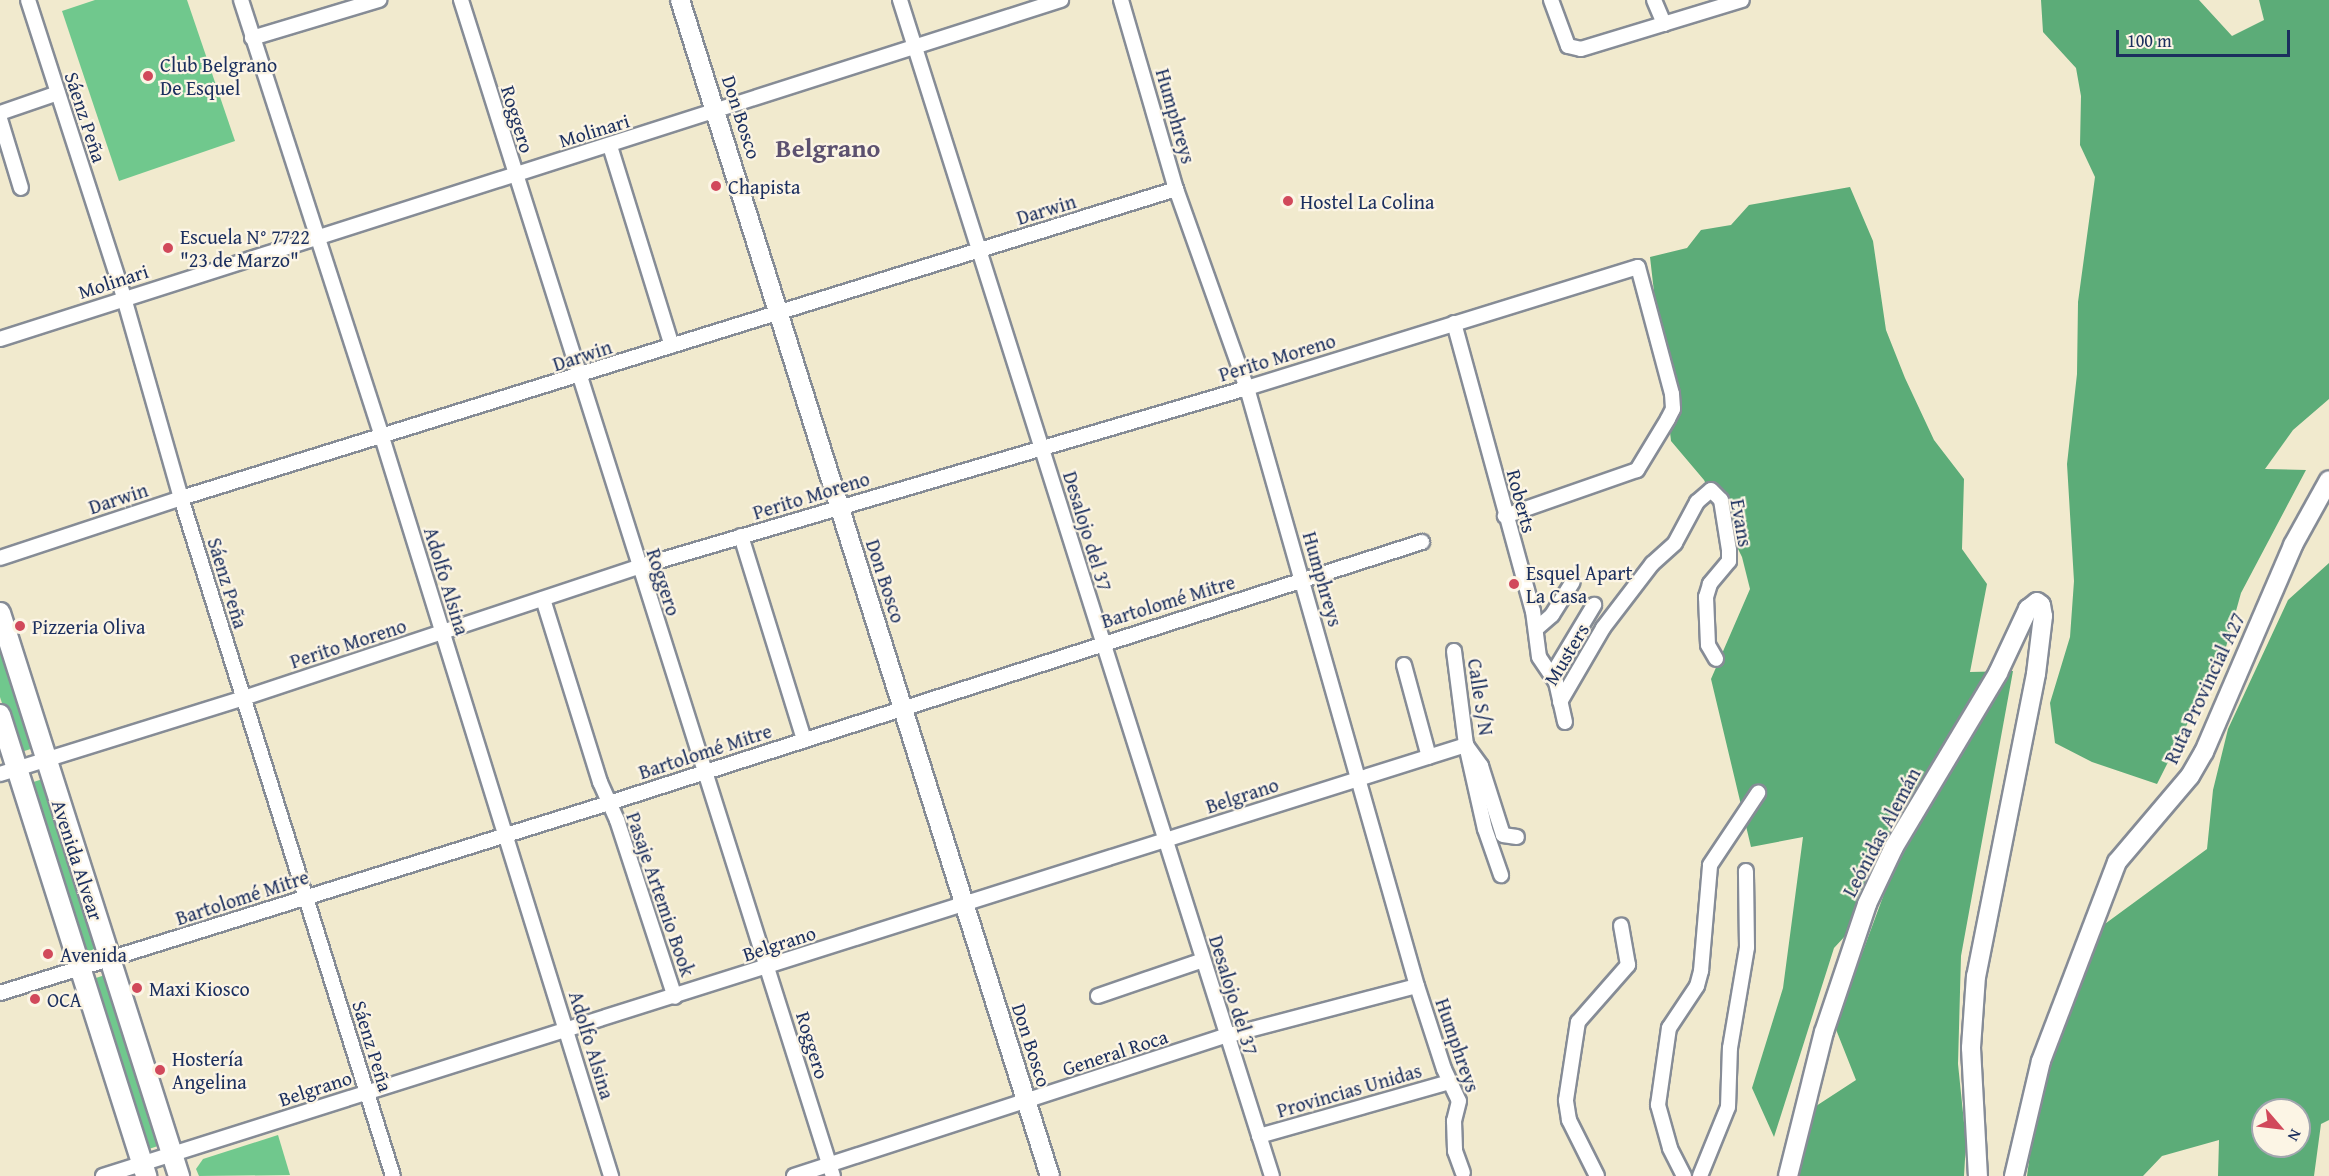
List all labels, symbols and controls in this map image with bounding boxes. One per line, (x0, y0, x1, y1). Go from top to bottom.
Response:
scale bar (2119, 18, 2293, 56)
text: 100 m (2127, 27, 2172, 54)
place label: Club Belgrano De Esquel (160, 52, 277, 99)
street label: Humphreys (1151, 66, 1201, 166)
street label: Sáenz Peña (60, 69, 112, 165)
marker: Club Belgrano De Esquel (141, 69, 155, 83)
street label: Don Bosco (717, 72, 767, 162)
street label: Roggero (496, 82, 540, 156)
street label: Molinari (556, 108, 632, 152)
district label: Belgrano (776, 132, 880, 164)
place label: Chapista (728, 174, 800, 198)
marker: Chapista (709, 179, 723, 193)
street label: Darwin (1013, 189, 1079, 229)
place label: Hostel La Colina (1300, 189, 1434, 213)
marker: Hostel La Colina (1281, 194, 1295, 208)
place label: Escuela N° 7722 "23 de Marzo" (180, 225, 310, 272)
marker: Escuela N° 7722 "23 de Marzo" (161, 241, 175, 255)
street label: Molinari (75, 258, 151, 304)
street label: Perito Moreno (1216, 328, 1338, 386)
street label: Darwin (549, 334, 615, 376)
street label: Perito Moreno (750, 466, 872, 524)
street label: Roberts (1502, 467, 1542, 535)
street label: Desalojo del 37 (1058, 468, 1118, 594)
street label: Darwin (85, 477, 151, 519)
street label: Evans (1726, 497, 1758, 549)
street label: Adolfo Alsina (419, 524, 475, 638)
street label: Humphreys (1298, 529, 1348, 629)
street label: Sáenz Peña (203, 535, 253, 631)
street label: Don Bosco (861, 536, 911, 626)
street label: Roggero (642, 545, 686, 619)
place label: Esquel Apart La Casa (1526, 560, 1632, 607)
street label: Bartolomé Mitre (1098, 569, 1238, 633)
marker: Esquel Apart La Casa (1507, 577, 1521, 591)
street label: Ruta Provincial A27 (2158, 609, 2250, 767)
street label: Perito Moreno (287, 613, 409, 673)
place label: Pizzeria Oliva (32, 614, 145, 638)
marker: Pizzeria Oliva (13, 619, 27, 633)
street label: Musters (1538, 619, 1594, 689)
street label: Calle S/N (1463, 657, 1499, 737)
street label: Bartolomé Mitre (635, 718, 775, 784)
street label: Leónidas Alemán (1837, 763, 1925, 901)
street label: Belgrano (1203, 772, 1281, 818)
street label: Avenida Alvear (47, 797, 109, 923)
street label: Pasaje Artemio Book (622, 809, 700, 979)
street label: Bartolomé Mitre (172, 864, 312, 930)
street label: Belgrano (740, 920, 818, 966)
street label: Desalojo del 37 (1204, 932, 1264, 1058)
place label: Avenida (60, 942, 127, 966)
marker: Avenida (41, 947, 55, 961)
place label: Maxi Kiosco (149, 976, 250, 1000)
marker: Maxi Kiosco (130, 981, 144, 995)
place label: OCA (47, 987, 82, 1011)
street label: Adolfo Alsina (564, 988, 620, 1102)
marker: OCA (28, 992, 42, 1006)
street label: Humphreys (1431, 995, 1485, 1095)
street label: Sáenz Peña (348, 998, 398, 1094)
street label: Don Bosco (1007, 1000, 1057, 1090)
street label: Roggero (791, 1008, 835, 1082)
street label: General Roca (1059, 1024, 1171, 1080)
place label: Hostería Angelina (172, 1046, 247, 1093)
street label: Provincias Unidas (1274, 1058, 1424, 1122)
marker: Hostería Angelina (153, 1063, 167, 1077)
street label: Belgrano (276, 1065, 354, 1111)
north arrow (2251, 1098, 2311, 1158)
text: N (2282, 1125, 2308, 1146)

